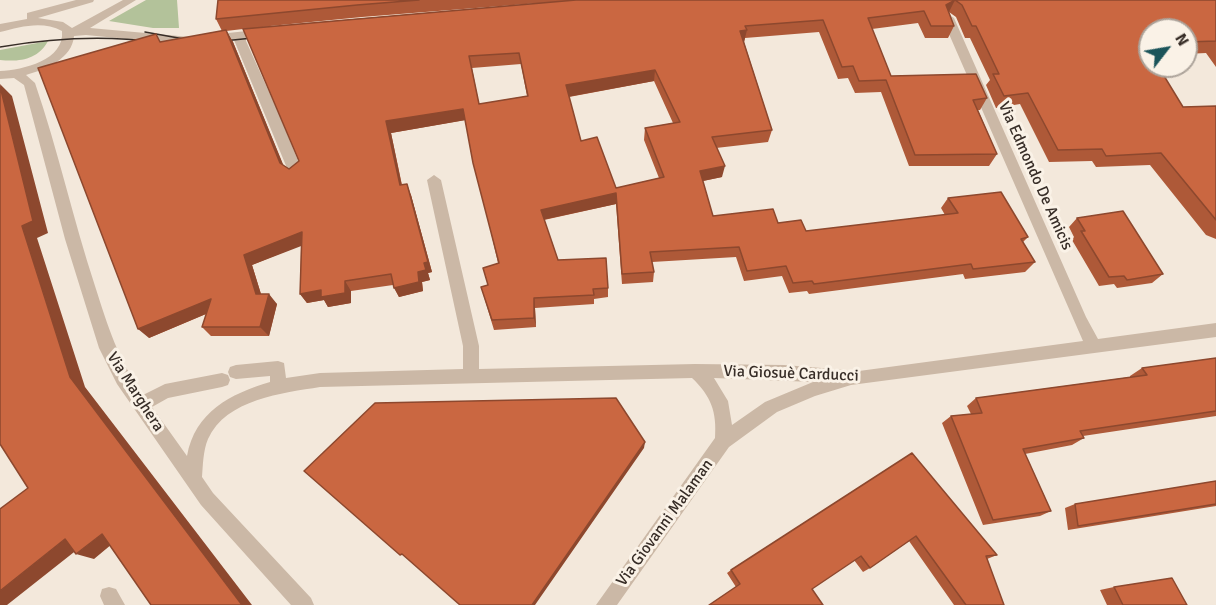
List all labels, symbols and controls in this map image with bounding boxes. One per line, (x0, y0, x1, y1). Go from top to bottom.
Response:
north arrow (1138, 18, 1198, 78)
text: N (1170, 30, 1193, 50)
street label: Via Edmondo De Amicis (994, 99, 1076, 253)
street label: Via Marghera (102, 349, 168, 435)
street label: Via Giosuè Carducci (723, 362, 859, 386)
street label: Via Giovanni Malaman (613, 456, 717, 590)

